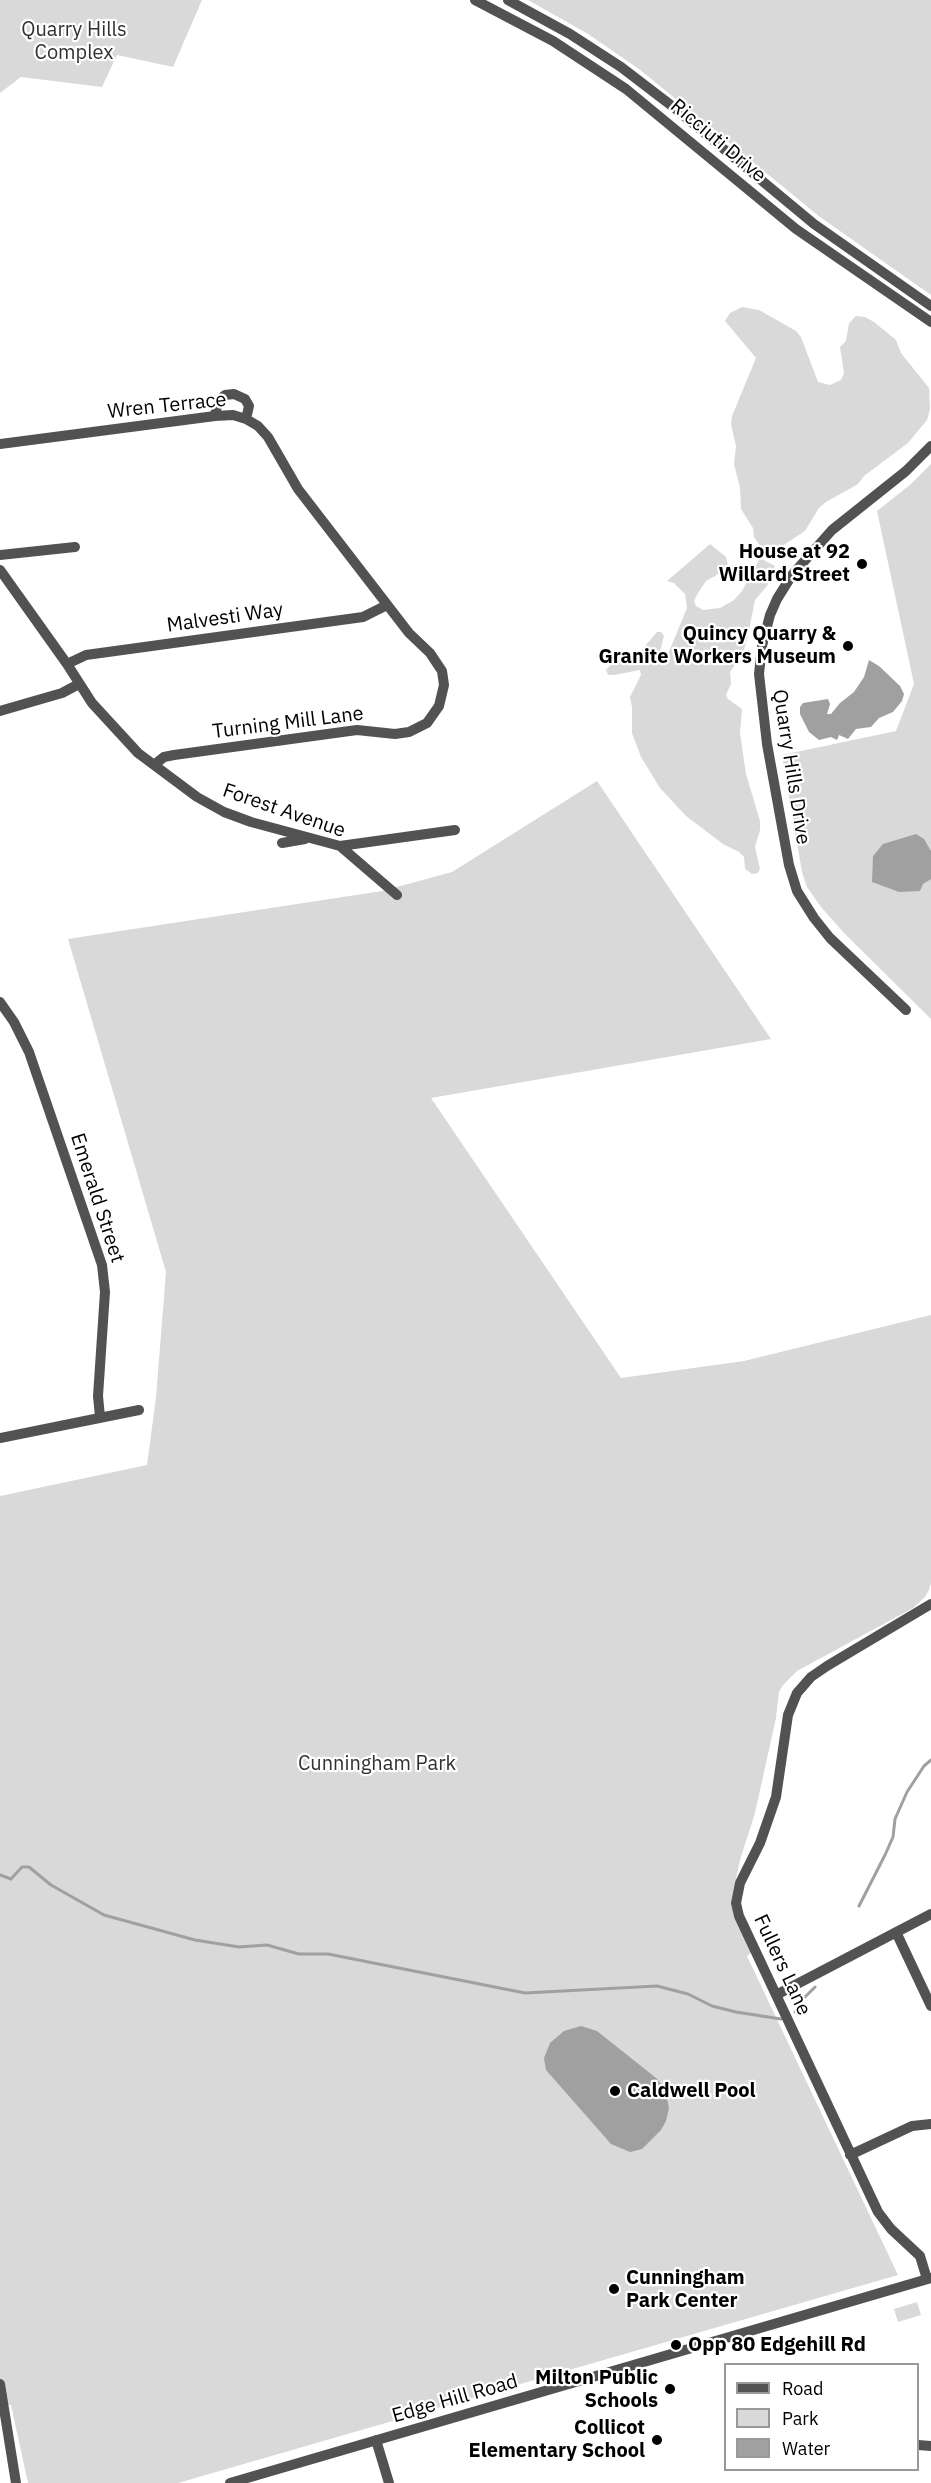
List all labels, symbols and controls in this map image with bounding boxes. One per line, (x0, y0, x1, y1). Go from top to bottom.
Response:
park label: Quarry Hills Complex (21, 18, 127, 65)
street label: Ricciuti Drive (665, 94, 771, 188)
street label: Wren Terrace (106, 388, 228, 424)
place label: House at 92 Willard Street (718, 540, 850, 587)
marker: House at 92 Willard Street (855, 557, 869, 571)
street label: Malvesti Way (165, 598, 285, 638)
place label: Quincy Quarry & Granite Workers Museum (598, 622, 836, 669)
marker: Quincy Quarry & Granite Workers Museum (841, 639, 855, 653)
street label: Quarry Hills Drive (767, 688, 815, 846)
street label: Turning Mill Lane (211, 702, 365, 744)
street label: Forest Avenue (219, 779, 349, 843)
street label: Emerald Street (65, 1130, 129, 1266)
park label: Cunningham Park (298, 1752, 456, 1776)
street label: Fullers Lane (748, 1911, 816, 2019)
place label: Caldwell Pool (627, 2079, 755, 2103)
marker: Caldwell Pool (608, 2084, 622, 2098)
place label: Cunningham Park Center (626, 2266, 745, 2313)
marker: Cunningham Park Center (607, 2282, 621, 2296)
place label: Opp 80 Edgehill Rd (688, 2333, 866, 2357)
marker: Opp 80 Edgehill Rd (669, 2338, 683, 2352)
legend (724, 2363, 919, 2471)
place label: Milton Public Schools (535, 2366, 658, 2413)
street label: Edge Hill Road (389, 2370, 521, 2428)
text: Road (782, 2377, 823, 2400)
marker: Milton Public Schools (663, 2382, 677, 2396)
text: Park (782, 2407, 818, 2430)
place label: Collicot Elementary School (469, 2416, 645, 2463)
marker: Collicot Elementary School (650, 2433, 664, 2447)
text: Water (782, 2437, 830, 2460)

